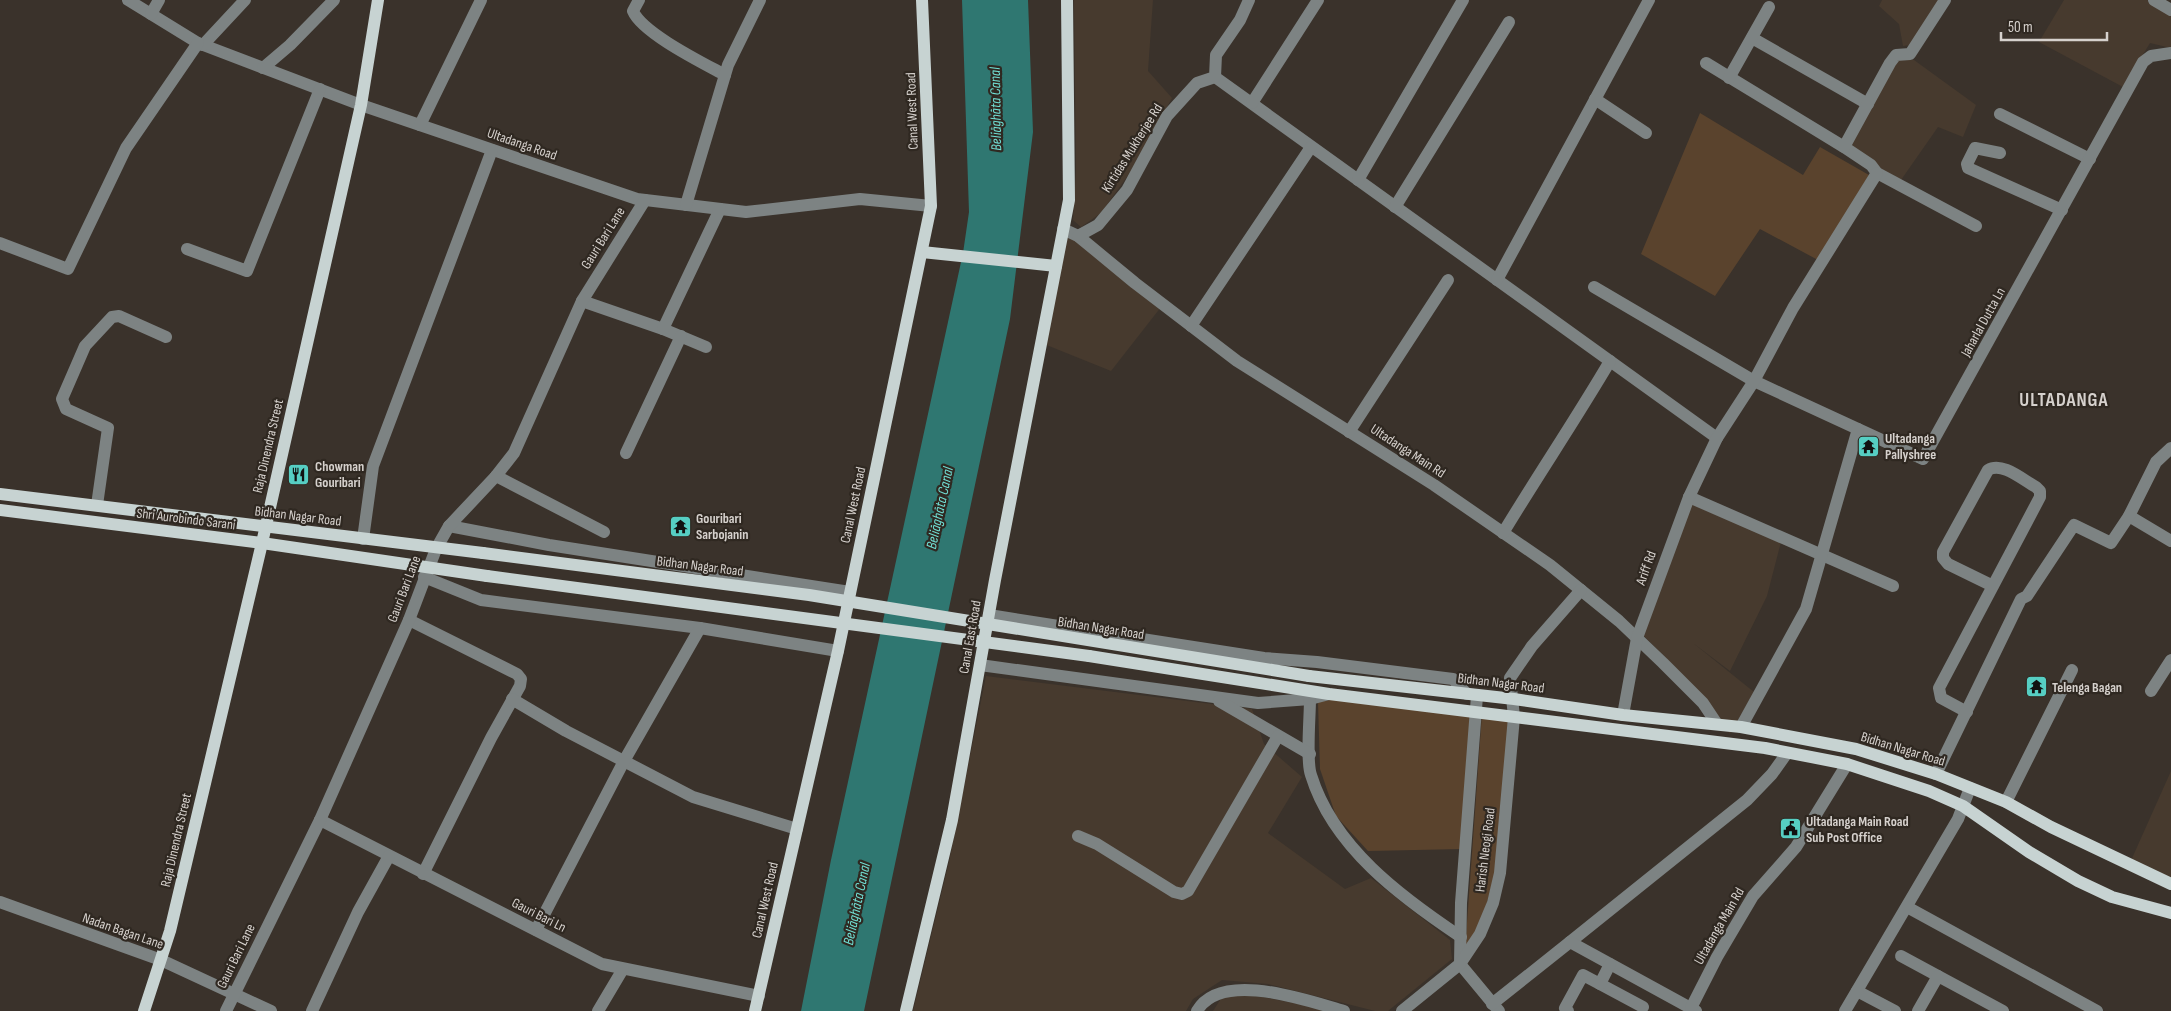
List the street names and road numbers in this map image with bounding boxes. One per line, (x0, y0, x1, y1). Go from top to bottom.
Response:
street label: Canal West Road (902, 72, 922, 150)
street label: Kirtidas Mukherjee Rd (1098, 100, 1166, 196)
street label: Ultadanga Road (485, 124, 559, 164)
street label: Gauri Bari Lane (577, 204, 629, 272)
street label: Jaharlal Dutta Ln (1957, 284, 2009, 360)
street label: Raja Dinendra Street (249, 397, 287, 495)
street label: Ultadanga Main Rd (1367, 420, 1449, 482)
street label: Canal West Road (837, 465, 869, 545)
street label: Bidhan Nagar Road (254, 502, 342, 530)
street label: Shri Aurobindo Sarani (135, 504, 237, 534)
street label: Ariff Rd (1632, 548, 1660, 588)
street label: Bidhan Nagar Road (656, 552, 744, 580)
street label: Gauri Bari Lane (384, 553, 424, 625)
street label: Canal East Road (955, 599, 985, 675)
street label: Bidhan Nagar Road (1057, 613, 1146, 643)
street label: Bidhan Nagar Road (1457, 669, 1545, 697)
street label: Bidhan Nagar Road (1859, 728, 1947, 770)
street label: Raja Dinendra Street (157, 791, 195, 889)
street label: Harish Neogi Road (1471, 807, 1499, 893)
street label: Canal West Road (748, 860, 782, 940)
street label: Ultadanga Main Rd (1690, 884, 1748, 968)
street label: Gauri Bari Ln (509, 894, 569, 936)
street label: Nadan Bagan Lane (80, 909, 166, 953)
street label: Gauri Bari Lane (213, 921, 259, 991)

